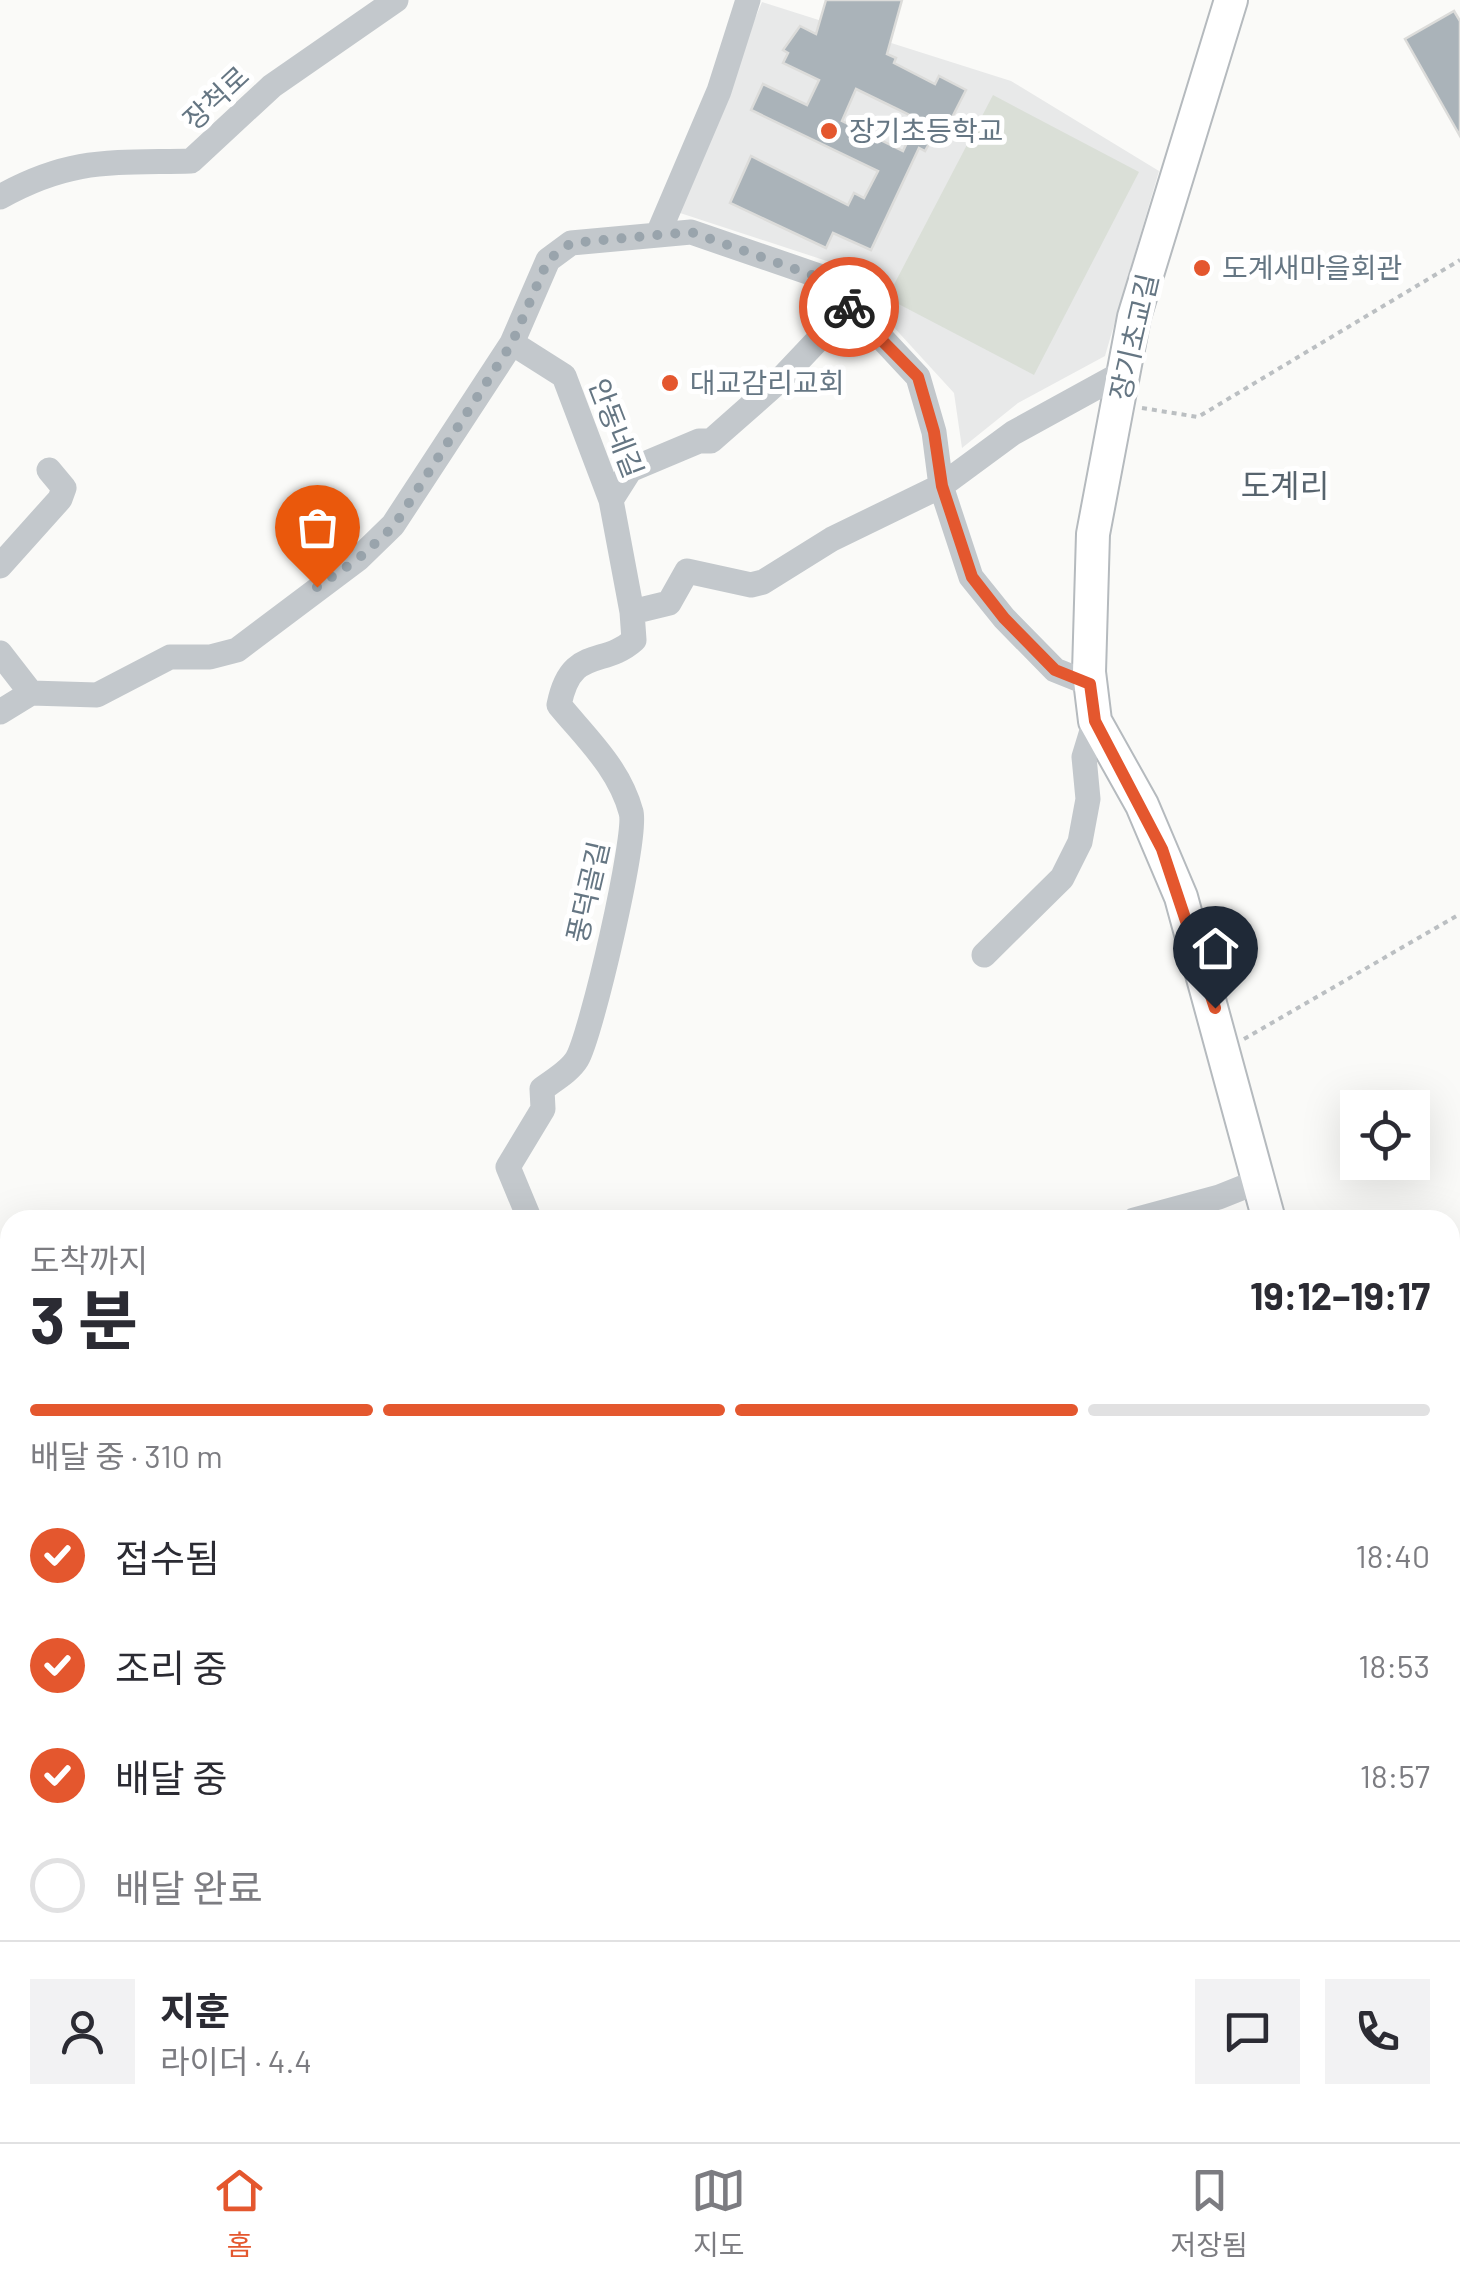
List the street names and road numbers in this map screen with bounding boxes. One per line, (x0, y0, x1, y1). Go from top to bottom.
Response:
street label: 장척로 (175, 58, 255, 136)
street label: 장기초교길 (1102, 270, 1164, 403)
street label: 안동네길 (583, 373, 651, 482)
street label: 풍덕골길 (559, 838, 615, 946)

